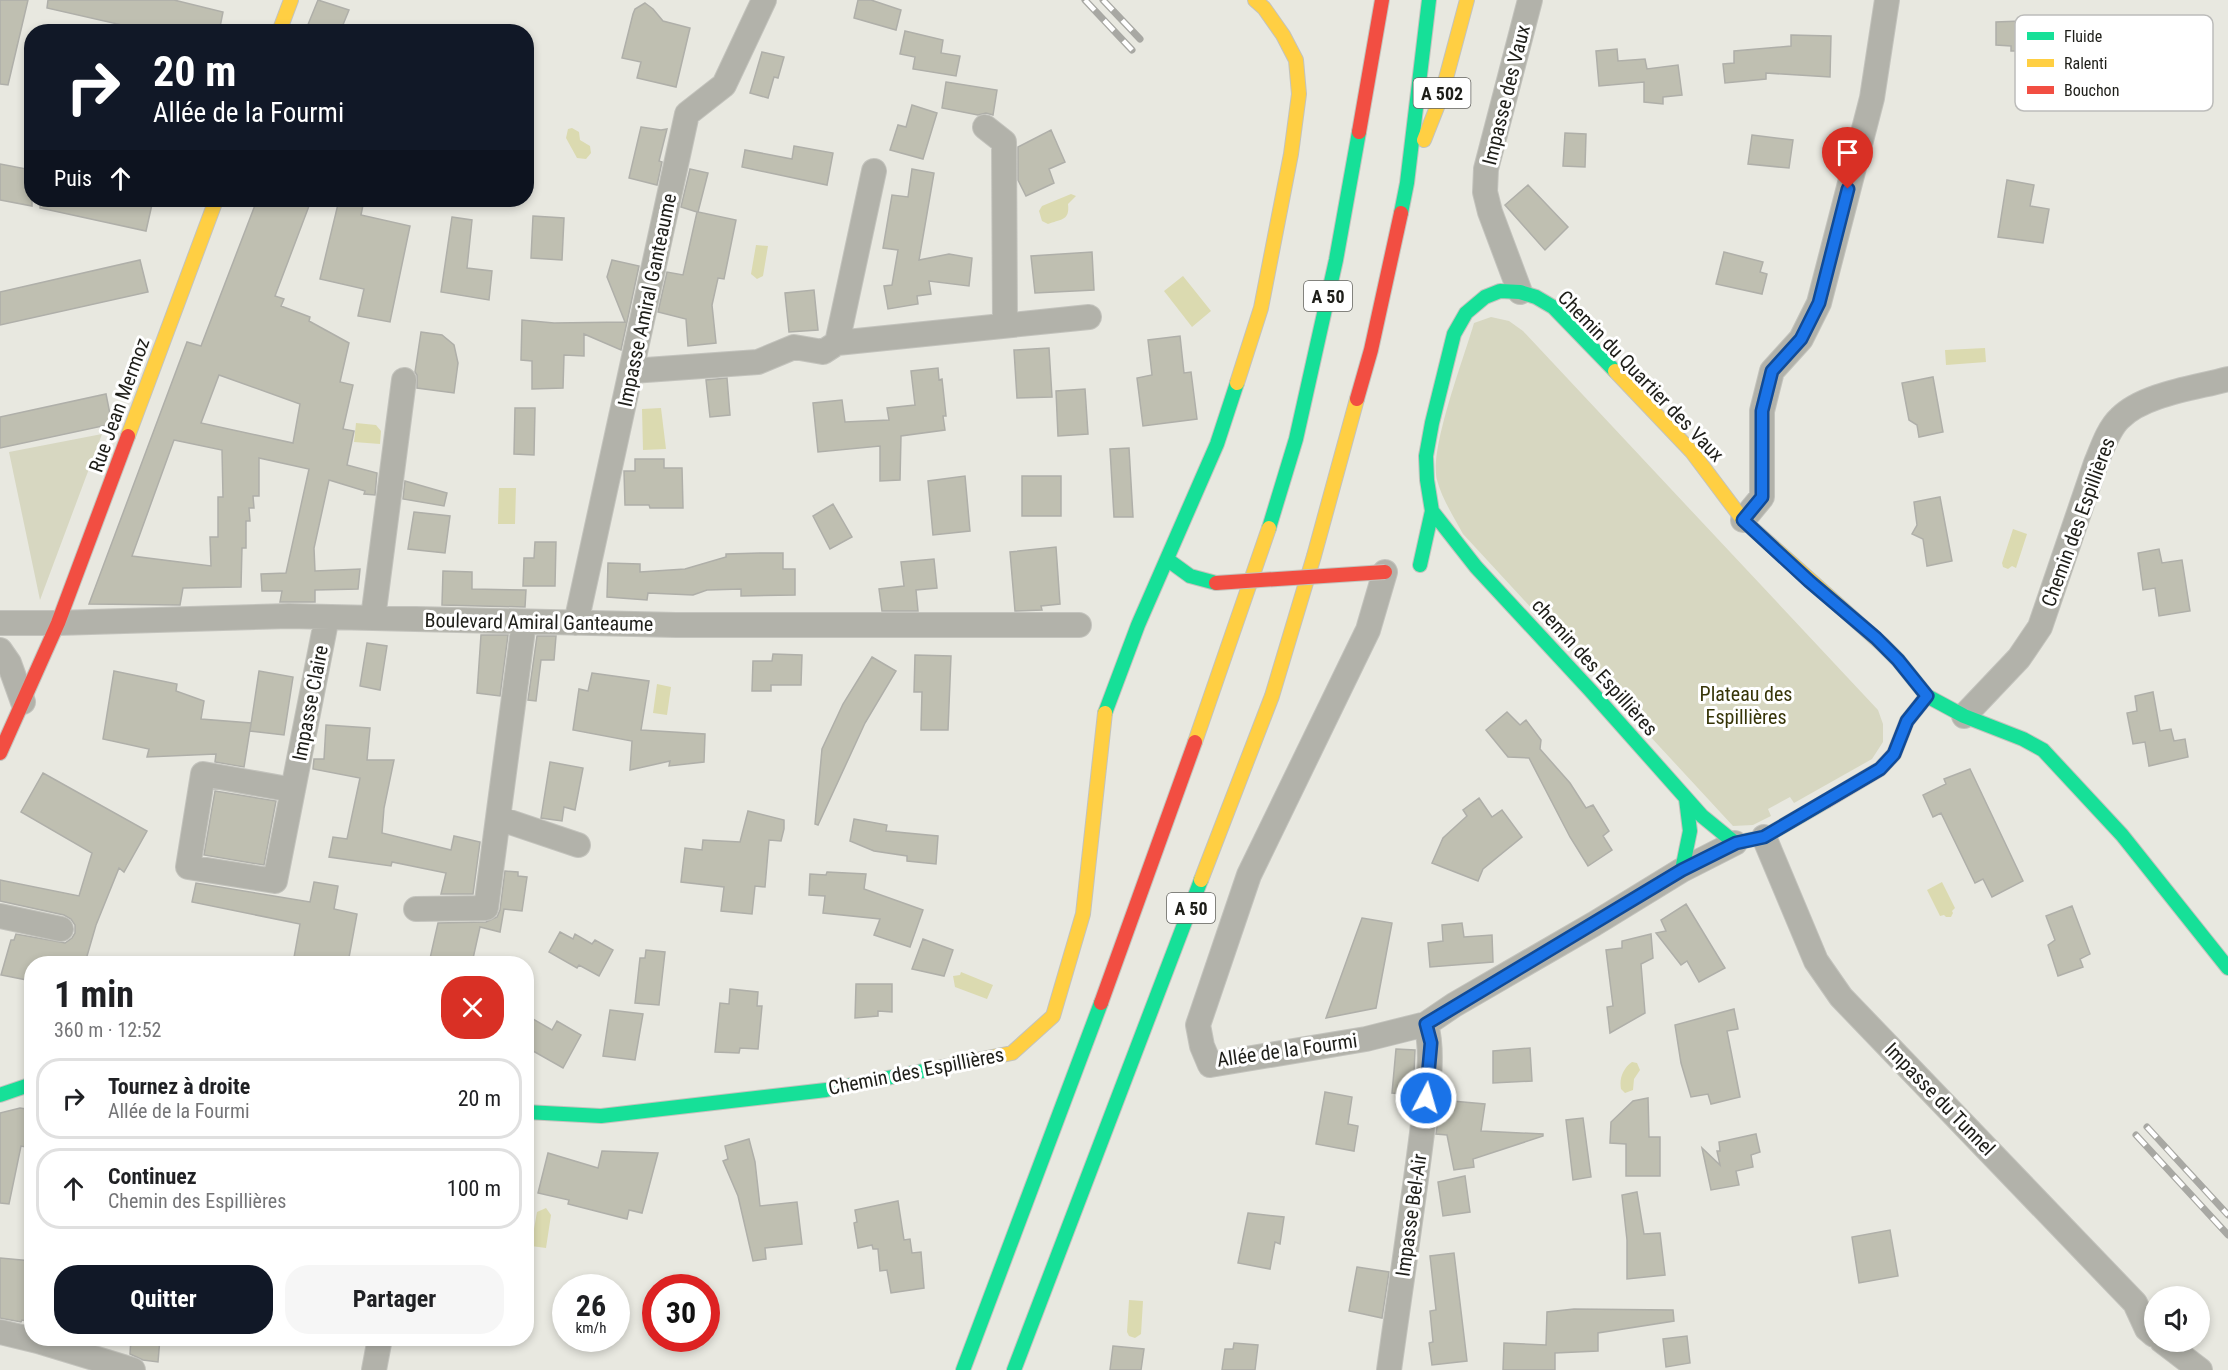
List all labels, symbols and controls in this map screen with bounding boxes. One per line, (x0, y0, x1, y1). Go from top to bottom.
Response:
legend (2015, 15, 2213, 111)
street label: Impasse des Vaux (1477, 22, 1535, 168)
text: Fluide (2064, 27, 2102, 46)
text: 20 m (153, 47, 236, 96)
icon: right (54, 48, 132, 126)
text: Ralenti (2064, 54, 2107, 73)
road number: A 502 (1414, 78, 1470, 108)
text: Bouchon (2064, 81, 2119, 100)
text: Allée de la Fourmi (153, 97, 344, 129)
pin (1822, 127, 1873, 189)
icon: arrive (1831, 136, 1864, 169)
icon: ahead (104, 162, 137, 195)
text: Puis (54, 166, 92, 191)
street label: Impasse Amiral Ganteaume (613, 191, 681, 409)
road number: A 50 (1304, 281, 1352, 311)
street label: Chemin du Quartier des Vaux (1553, 285, 1729, 467)
street label: Rue Jean Mermoz (84, 334, 154, 476)
street label: Chemin des Espillières (2036, 434, 2120, 610)
street label: chemin des Espillières (1527, 593, 1663, 741)
street label: Boulevard Amiral Ganteaume (425, 608, 653, 636)
street label: Impasse Claire (287, 643, 333, 763)
park label: Plateau des Espillières (1700, 682, 1792, 729)
road number: A 50 (1167, 893, 1215, 923)
text: 1 min (54, 974, 134, 1016)
button: close (441, 976, 504, 1039)
text: 360 m · 12:52 (54, 1018, 161, 1042)
street label: Allée de la Fourmi (1215, 1028, 1359, 1072)
street label: Impasse du Tunnel (1880, 1037, 2000, 1161)
street label: Chemin des Espillières (826, 1042, 1006, 1100)
position arrow (1394, 1066, 1458, 1130)
text: Tournez à droite (108, 1074, 250, 1099)
icon: right (57, 1082, 90, 1115)
text: 20 m (458, 1086, 501, 1111)
text: Allée de la Fourmi (108, 1099, 250, 1123)
street label: Impasse Bel-Air (1391, 1152, 1431, 1278)
text: Continuez (108, 1164, 197, 1189)
icon: ahead (57, 1172, 90, 1205)
text: 100 m (447, 1176, 501, 1201)
text: Chemin des Espillières (108, 1189, 286, 1213)
button: Quitter (54, 1265, 273, 1334)
button: Partager (285, 1265, 504, 1334)
speed limit sign: 30 (642, 1274, 720, 1352)
map controls (2144, 1286, 2210, 1352)
button: sound (2144, 1286, 2210, 1352)
text: 26 (576, 1288, 606, 1323)
text: km/h (576, 1319, 606, 1337)

